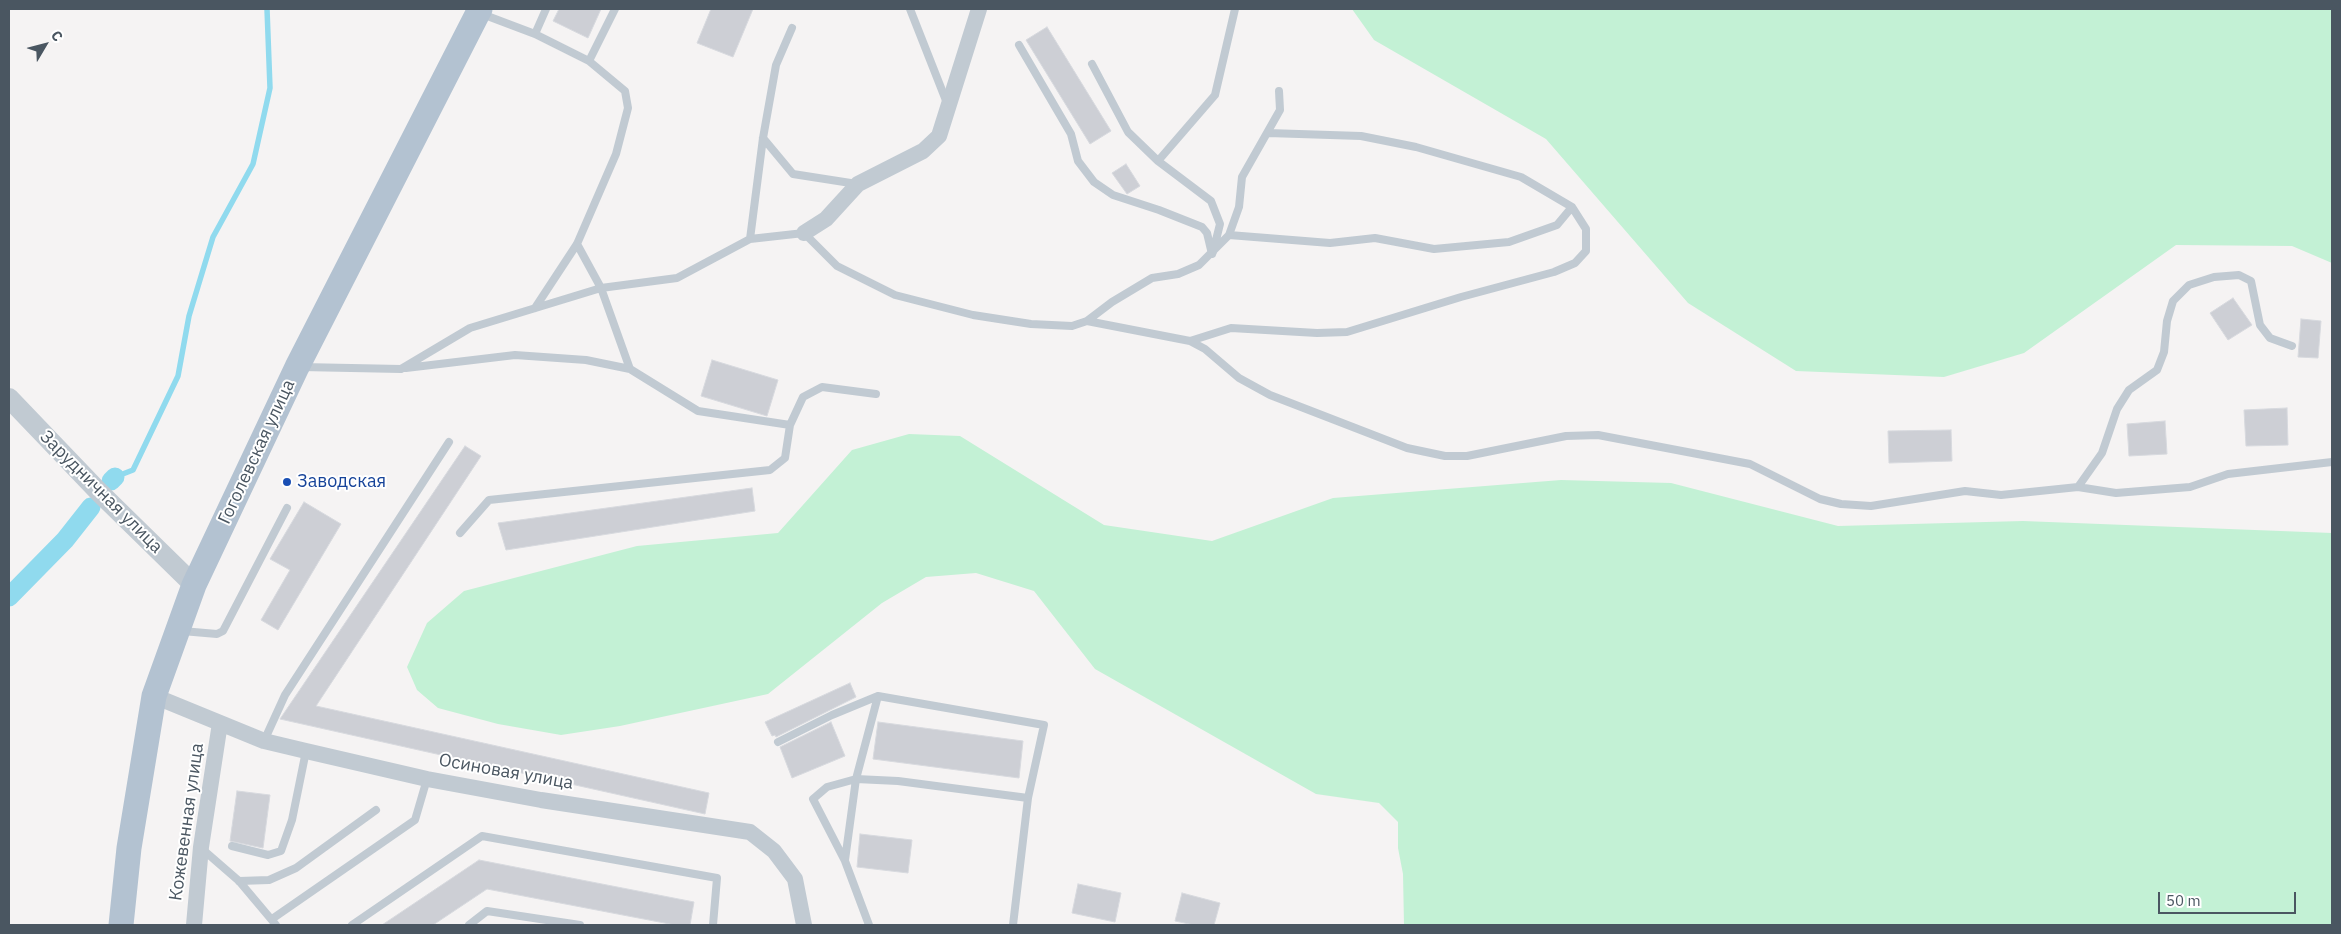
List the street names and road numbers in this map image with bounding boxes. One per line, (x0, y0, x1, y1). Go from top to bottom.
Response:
street label: Гоголевская улица (214, 376, 300, 528)
street label: Зарудничная улица (35, 426, 167, 558)
street label: Кожевенная улица (165, 742, 209, 902)
street label: Осиновая улица (437, 750, 575, 794)

